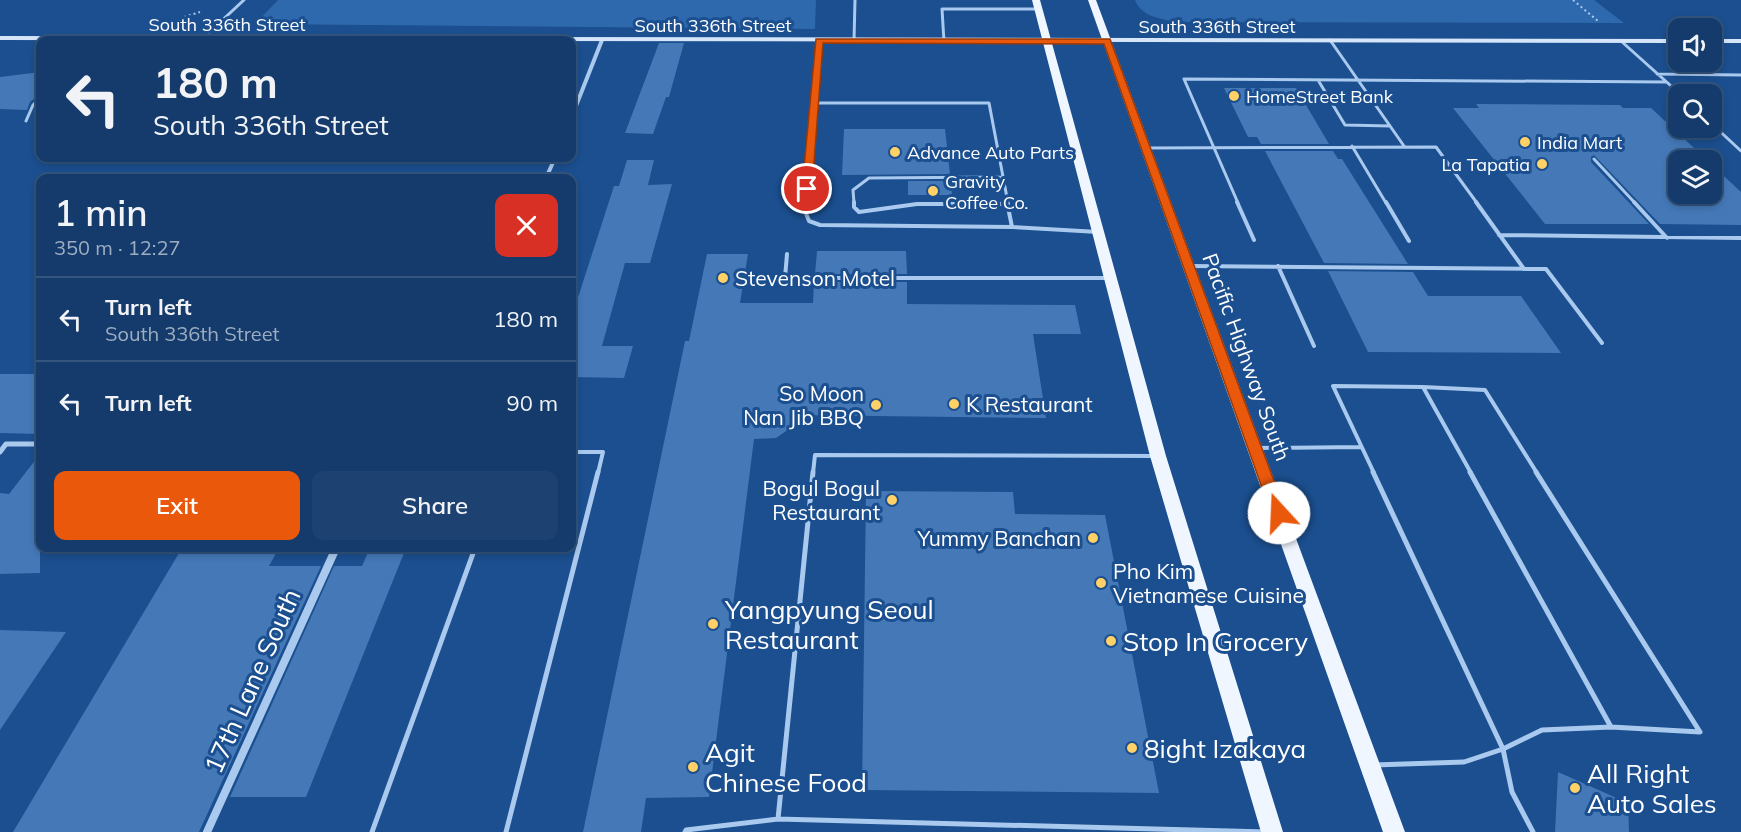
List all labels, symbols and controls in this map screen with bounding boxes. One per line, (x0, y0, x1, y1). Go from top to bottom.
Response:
street label: South 336th Street (148, 13, 306, 36)
street label: South 336th Street (634, 14, 792, 37)
street label: South 336th Street (1138, 15, 1296, 38)
map controls (1668, 18, 1722, 204)
button: sound (1668, 18, 1722, 72)
text: 180 m (153, 56, 278, 109)
icon: left (54, 60, 132, 138)
button: search (1668, 84, 1722, 138)
place label: HomeStreet Bank (1246, 85, 1394, 108)
marker: HomeStreet Bank (1227, 89, 1241, 103)
text: South 336th Street (153, 108, 389, 142)
place label: India Mart (1537, 131, 1622, 154)
marker: India Mart (1518, 135, 1532, 149)
place label: Advance Auto Parts (907, 141, 1074, 164)
marker: Advance Auto Parts (888, 145, 902, 159)
button: layers (1668, 150, 1722, 204)
place label: La Tapatia (1441, 153, 1530, 176)
marker: La Tapatia (1535, 157, 1549, 171)
pin (781, 163, 832, 214)
place label: Gravity Coffee Co. (945, 170, 1028, 214)
icon: arrive (790, 172, 823, 205)
marker: Gravity Coffee Co. (926, 184, 940, 198)
text: 1 min (54, 190, 148, 235)
button: close (495, 194, 558, 257)
text: 350 m · 12:27 (54, 235, 180, 260)
street label: Pacific Highway South (1197, 250, 1297, 464)
place label: Stevenson Motel (735, 265, 895, 291)
marker: Stevenson Motel (716, 271, 730, 285)
text: Turn left (105, 293, 192, 321)
icon: left (54, 303, 87, 336)
text: 180 m (493, 305, 558, 333)
text: South 336th Street (105, 321, 280, 346)
place label: So Moon Nan Jib BBQ (743, 380, 864, 430)
icon: left (54, 387, 87, 420)
text: Turn left (105, 389, 192, 417)
text: 90 m (507, 389, 558, 417)
place label: K Restaurant (966, 391, 1093, 417)
marker: K Restaurant (947, 397, 961, 411)
marker: So Moon Nan Jib BBQ (869, 398, 883, 412)
button: Exit (54, 471, 300, 540)
button: Share (312, 471, 558, 540)
place label: Bogul Bogul Restaurant (762, 475, 880, 525)
position arrow (1247, 481, 1311, 545)
marker: Bogul Bogul Restaurant (885, 493, 899, 507)
place label: Yummy Banchan (916, 525, 1081, 551)
marker: Yummy Banchan (1086, 531, 1100, 545)
place label: Pho Kim Vietnamese Cuisine (1113, 558, 1304, 608)
marker: Pho Kim Vietnamese Cuisine (1094, 576, 1108, 590)
street label: 17th Lane South (197, 584, 307, 778)
place label: Yangpyung Seoul Restaurant (724, 593, 934, 656)
marker: Yangpyung Seoul Restaurant (706, 617, 720, 631)
place label: Stop In Grocery (1123, 625, 1308, 658)
marker: Stop In Grocery (1104, 634, 1118, 648)
place label: 8ight Izakaya (1144, 732, 1306, 765)
place label: Agit Chinese Food (705, 736, 867, 799)
marker: 8ight Izakaya (1125, 741, 1139, 755)
place label: All Right Auto Sales (1587, 757, 1717, 820)
marker: Agit Chinese Food (686, 760, 700, 774)
marker: All Right Auto Sales (1568, 781, 1582, 795)

